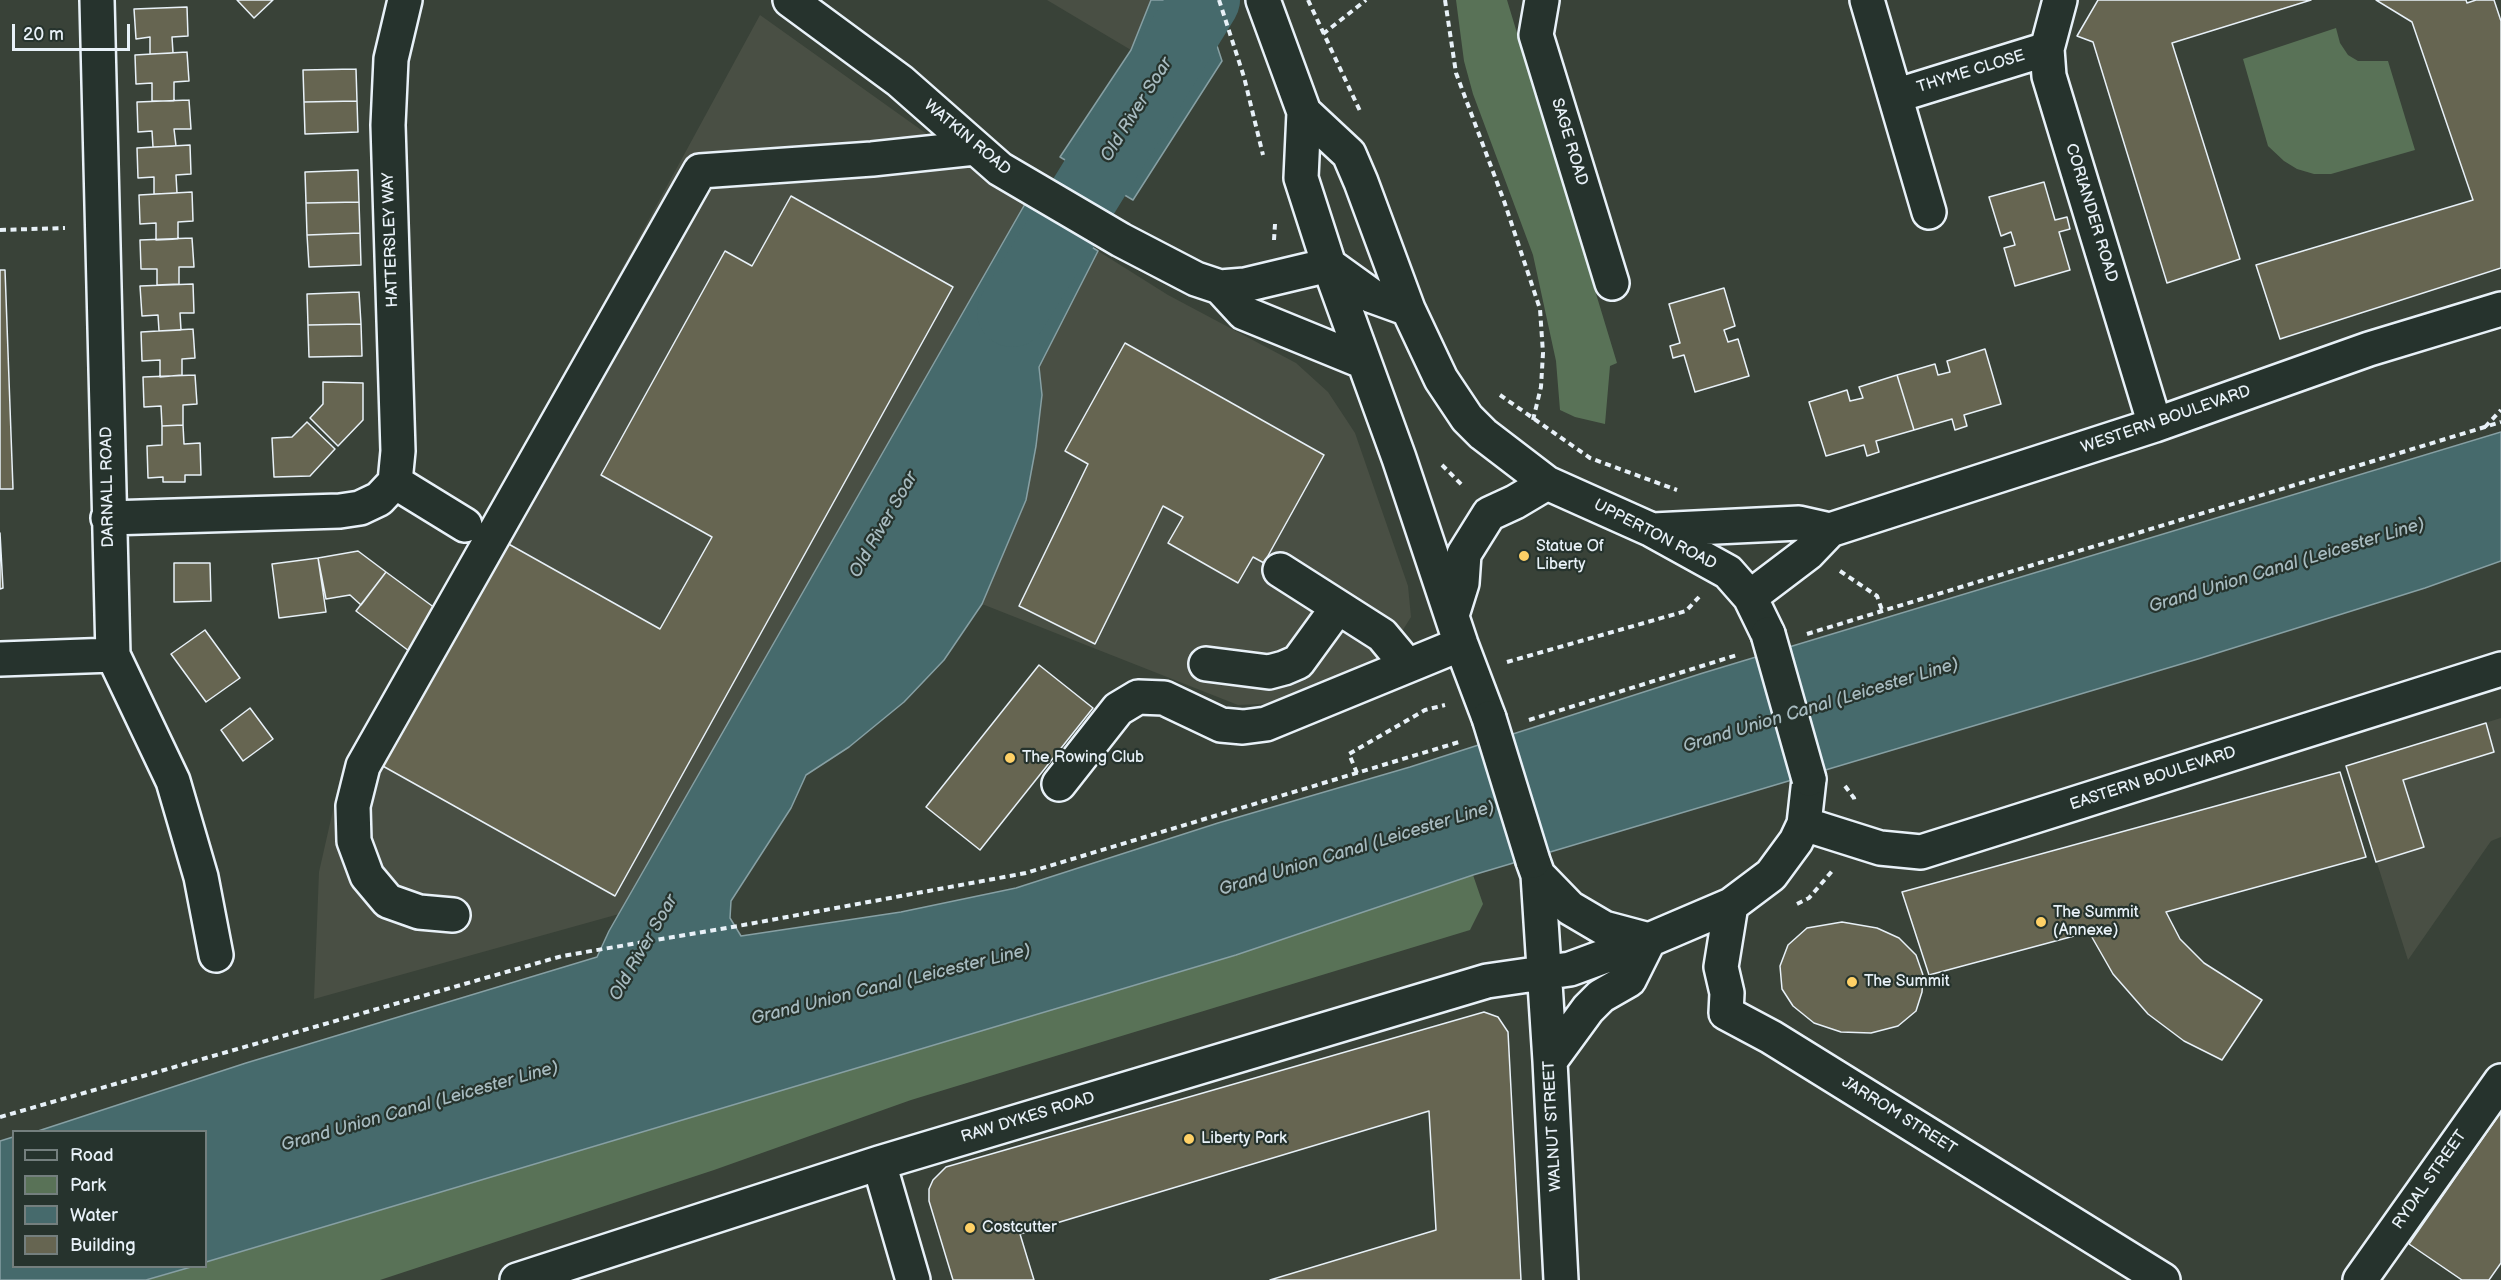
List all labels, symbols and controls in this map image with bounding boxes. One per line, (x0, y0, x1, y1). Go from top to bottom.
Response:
scale bar (15, 12, 134, 50)
text: 20 m (23, 24, 64, 45)
street label: THYME CLOSE (1915, 46, 2027, 98)
water label: Old River Soar (1096, 54, 1178, 166)
street label: WATKIN ROAD (920, 96, 1014, 180)
street label: SAGE ROAD (1547, 96, 1591, 188)
street label: CORIANDER ROAD (2061, 141, 2121, 285)
street label: HATTERSLEY WAY (379, 172, 403, 308)
street label: WESTERN BOULEVARD (2079, 382, 2253, 458)
street label: DARNALL ROAD (97, 426, 119, 548)
water label: Old River Soar (845, 468, 923, 582)
street label: UPPERTON ROAD (1590, 496, 1720, 574)
water label: Grand Union Canal (Leicester Line) (2146, 514, 2428, 618)
place label: Statue Of Liberty (1536, 537, 1604, 575)
marker: Statue Of Liberty (1517, 549, 1531, 563)
water label: Grand Union Canal (Leicester Line) (1680, 654, 1962, 758)
street label: EASTERN BOULEVARD (2067, 743, 2239, 815)
place label: The Rowing Club (1022, 748, 1144, 768)
marker: The Rowing Club (1003, 751, 1017, 765)
water label: Grand Union Canal (Leicester Line) (1216, 797, 1498, 901)
water label: Old River Soar (605, 891, 683, 1005)
place label: The Summit (Annexe) (2053, 903, 2139, 941)
marker: The Summit (Annexe) (2034, 915, 2048, 929)
water label: Grand Union Canal (Leicester Line) (749, 940, 1033, 1030)
place label: The Summit (1864, 972, 1950, 992)
marker: The Summit (1845, 975, 1859, 989)
water label: Grand Union Canal (Leicester Line) (279, 1057, 561, 1157)
street label: WALNUT STREET (1540, 1060, 1566, 1192)
street label: JARROM STREET (1838, 1073, 1960, 1159)
street label: RAW DYKES ROAD (959, 1089, 1097, 1147)
street label: RYDAL STREET (2389, 1127, 2471, 1233)
place label: Liberty Park (1201, 1129, 1287, 1149)
legend (12, 1130, 207, 1268)
marker: Liberty Park (1182, 1132, 1196, 1146)
text: Road (70, 1145, 114, 1166)
text: Park (70, 1175, 106, 1196)
text: Water (70, 1205, 118, 1226)
place label: Costcutter (982, 1218, 1057, 1238)
marker: Costcutter (963, 1221, 977, 1235)
text: Building (70, 1235, 136, 1256)

